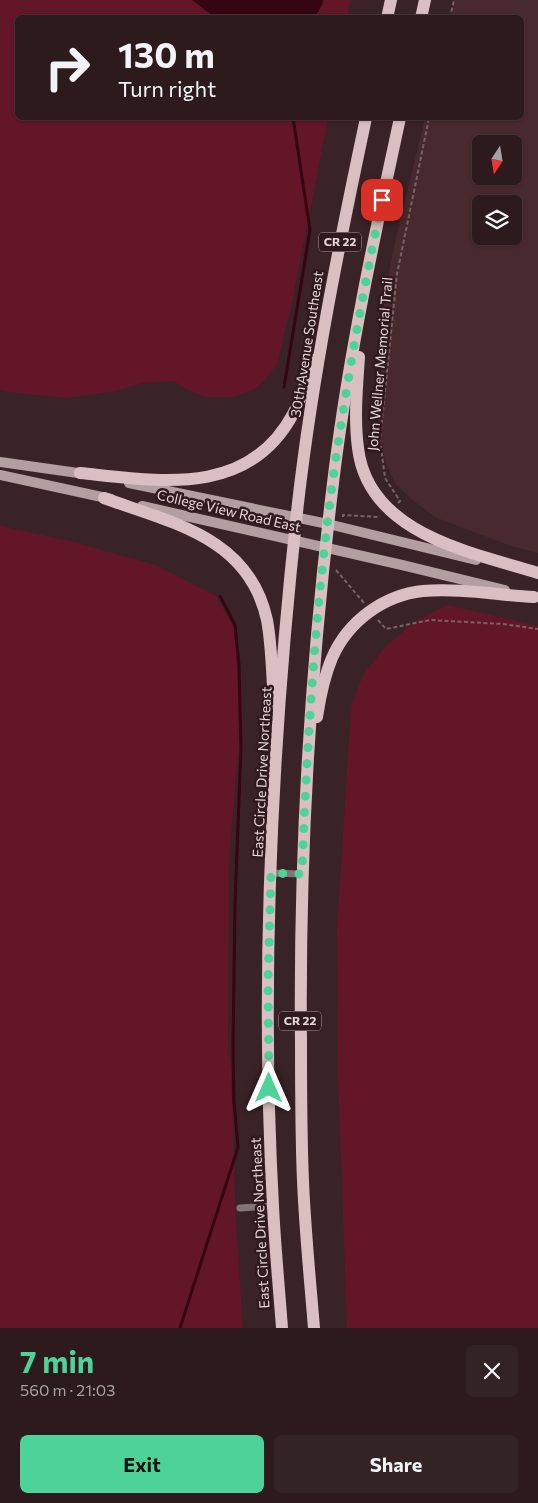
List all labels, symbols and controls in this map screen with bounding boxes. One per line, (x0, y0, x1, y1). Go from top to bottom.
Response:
text: 130 m (118, 32, 215, 75)
icon: right (35, 35, 100, 100)
text: Turn right (118, 75, 216, 102)
north arrow (472, 135, 522, 185)
map controls (472, 135, 522, 245)
pin (361, 179, 403, 221)
icon: arrive (368, 186, 396, 214)
button: layers (472, 195, 522, 245)
road number: CR 22 (319, 232, 361, 252)
street label: 30th Avenue Southeast (287, 269, 327, 418)
street label: John Wellner Memorial Trail (363, 276, 396, 452)
street label: College View Road East (155, 486, 303, 535)
street label: East Circle Drive Northeast (249, 686, 274, 858)
road number: CR 22 (279, 1011, 321, 1030)
position arrow (242, 1061, 294, 1113)
street label: East Circle Drive Northeast (247, 1137, 272, 1309)
text: 7 min (20, 1342, 94, 1379)
button: close (466, 1345, 518, 1397)
text: 560 m · 21:03 (20, 1380, 115, 1399)
button: Exit (20, 1435, 264, 1493)
button: Share (274, 1435, 518, 1493)

